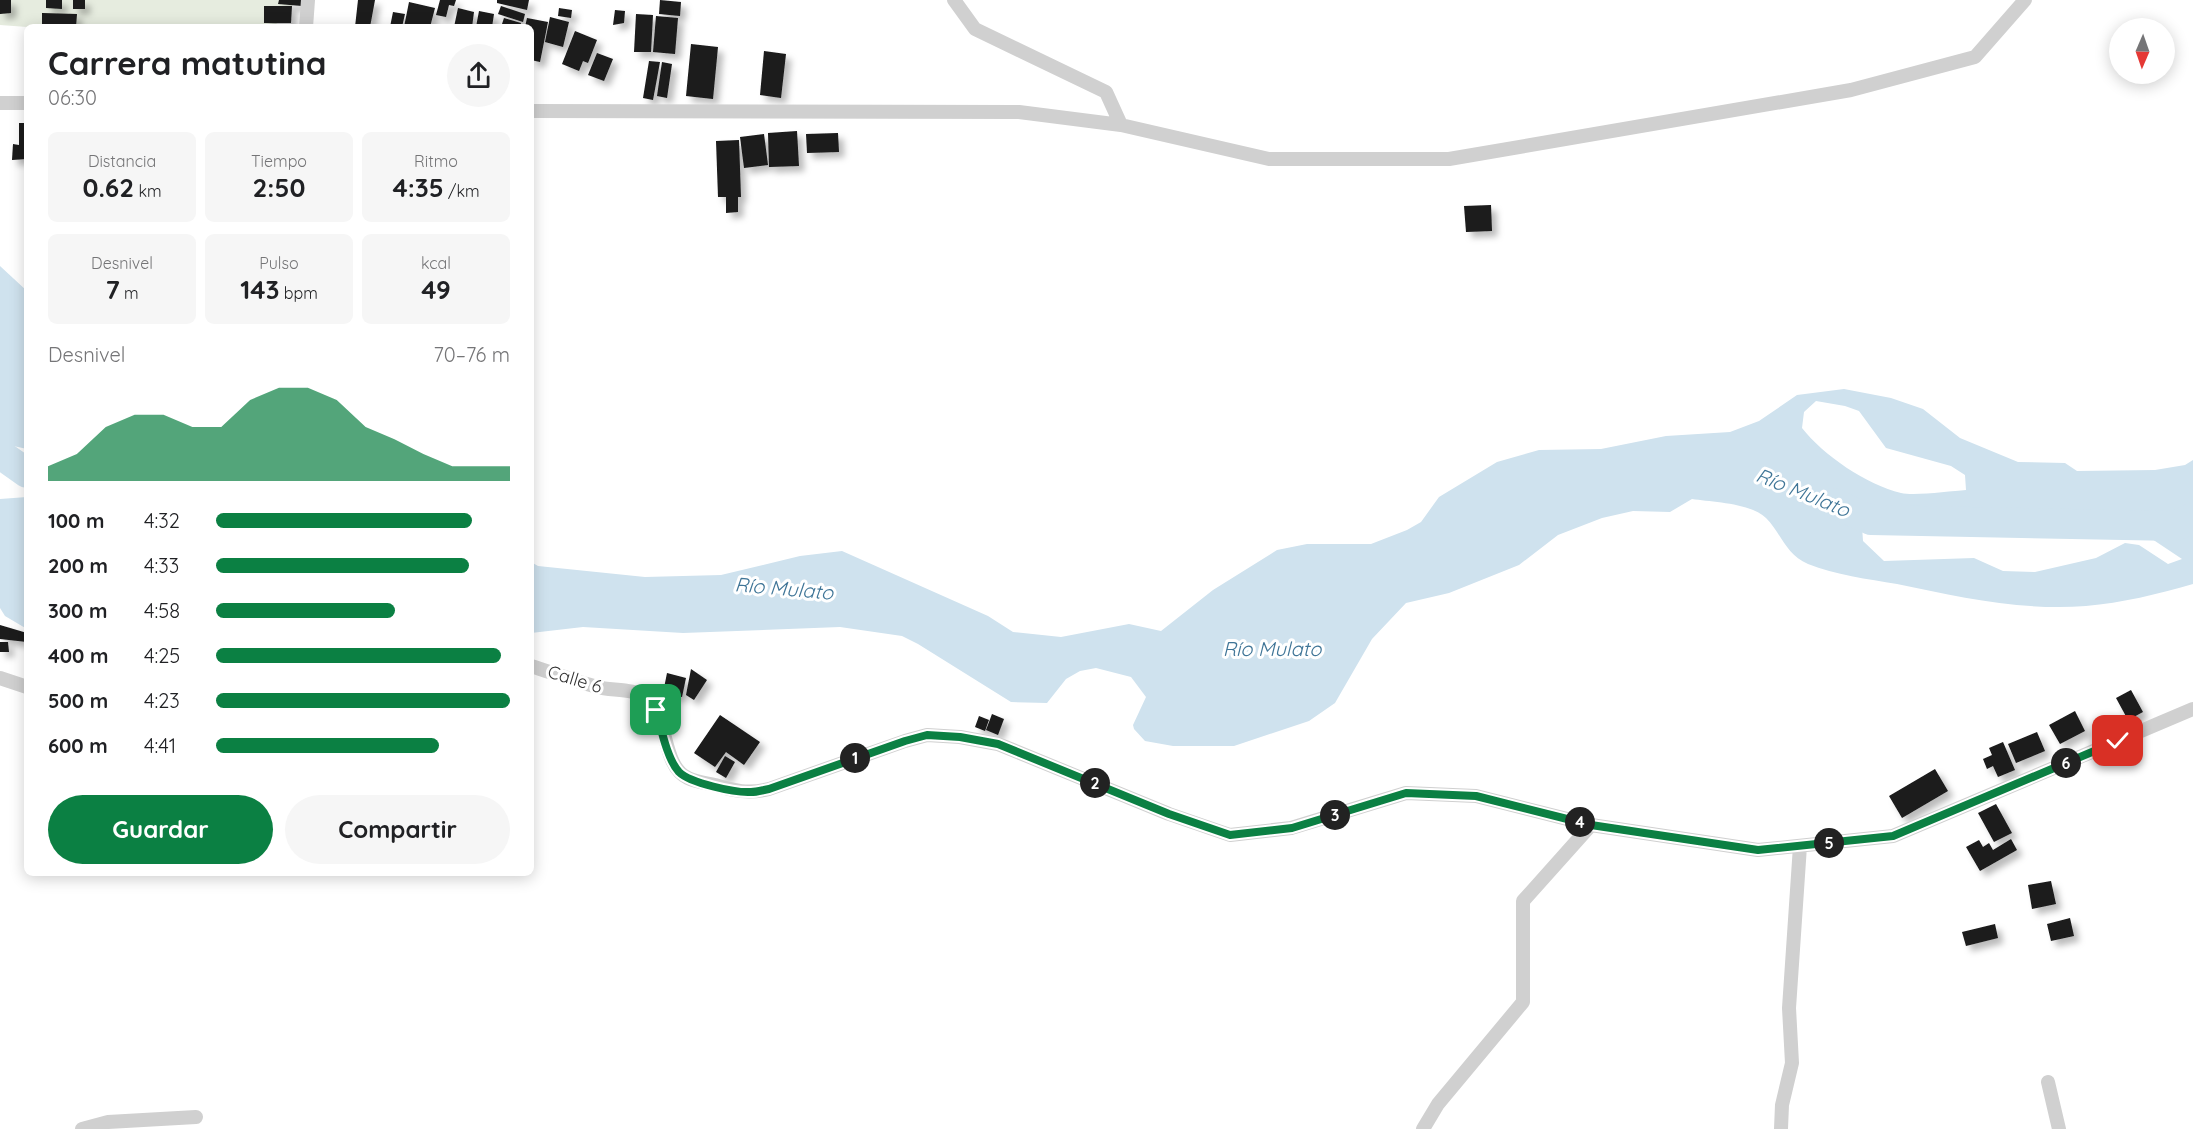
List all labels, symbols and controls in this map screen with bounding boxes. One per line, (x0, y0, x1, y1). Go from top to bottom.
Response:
north arrow (2109, 18, 2175, 84)
map controls (2109, 18, 2175, 84)
text: Carrera matutina (48, 42, 326, 83)
button: share (447, 44, 510, 107)
text: 06:30 (48, 85, 97, 110)
text: Distancia (88, 151, 156, 171)
text: Tiempo (251, 151, 307, 171)
text: Ritmo (414, 151, 458, 171)
text: 0.62 (82, 171, 134, 204)
text: 2:50 (253, 171, 305, 204)
text: 4:35 (392, 171, 444, 204)
text: km (134, 181, 162, 201)
text: /km (444, 181, 480, 201)
text: Desnivel (91, 253, 153, 273)
text: Pulso (259, 253, 299, 273)
text: kcal (421, 253, 451, 273)
text: 7 (105, 273, 120, 306)
text: 143 (240, 273, 280, 306)
text: 49 (421, 273, 451, 306)
text: m (120, 283, 139, 303)
text: bpm (280, 283, 318, 303)
text: Desnivel (48, 342, 125, 367)
text: 70–76 m (434, 342, 510, 367)
water label: Río Mulato (1753, 462, 1854, 522)
text: 100 m (48, 508, 104, 533)
text: 4:32 (144, 508, 180, 533)
text: 200 m (48, 553, 108, 578)
text: 4:33 (144, 553, 179, 578)
water label: Río Mulato (734, 571, 835, 605)
text: 300 m (48, 598, 107, 623)
text: 4:58 (144, 598, 180, 623)
water label: Río Mulato (1223, 636, 1322, 661)
text: 400 m (48, 643, 108, 668)
text: 4:25 (144, 643, 180, 668)
street label: Calle 6 (545, 660, 605, 698)
pin (630, 684, 681, 735)
text: 500 m (48, 688, 108, 713)
text: 4:23 (144, 688, 180, 713)
icon: arrive (639, 693, 672, 726)
pin (2092, 715, 2143, 766)
icon: check (2101, 724, 2134, 757)
text: 600 m (48, 733, 108, 758)
text: 4:41 (144, 733, 176, 758)
pin: 1 (840, 743, 870, 773)
text: 1 (852, 748, 858, 768)
pin: 6 (2051, 748, 2081, 778)
text: 6 (2062, 753, 2070, 773)
pin: 2 (1080, 768, 1110, 798)
text: 2 (1090, 773, 1100, 793)
button: Guardar (48, 795, 273, 864)
button: Compartir (285, 795, 510, 864)
pin: 3 (1320, 800, 1350, 830)
text: 3 (1331, 805, 1339, 825)
pin: 4 (1565, 807, 1595, 837)
text: 4 (1575, 812, 1585, 832)
pin: 5 (1814, 828, 1844, 858)
text: 5 (1824, 833, 1834, 853)

